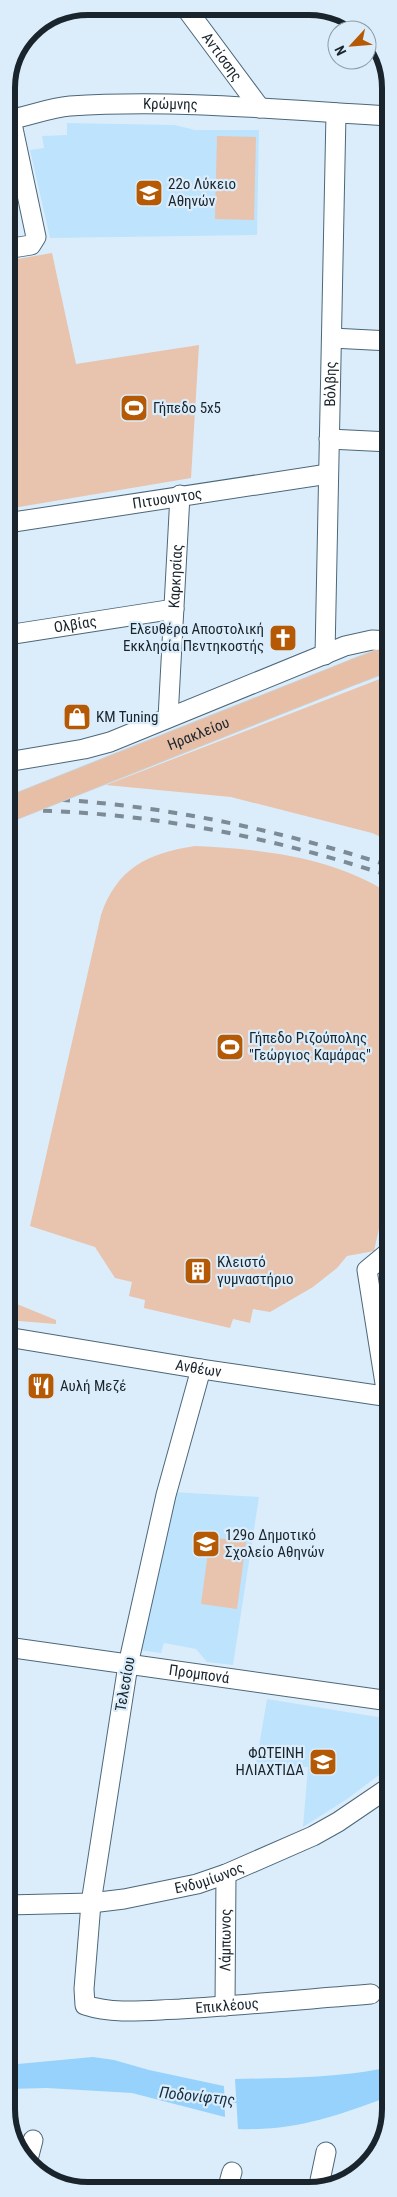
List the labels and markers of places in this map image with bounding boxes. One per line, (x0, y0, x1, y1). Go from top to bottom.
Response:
place label: 22ο Λύκειο Αθηνών (168, 175, 236, 210)
school or university icon: 22ο Λύκειο Αθηνών (134, 178, 164, 208)
sports icon: Γήπεδο 5x5 (119, 393, 149, 423)
place label: Γήπεδο 5x5 (153, 399, 221, 417)
place label: Ελευθέρα Αποστολική Εκκλησία Πεντηκοστής (123, 620, 264, 655)
church icon: Ελευθέρα Αποστολική Εκκλησία Πεντηκοστής (268, 623, 298, 653)
shop icon: KM Tuning (62, 702, 92, 732)
place label: KM Tuning (96, 708, 158, 726)
place label: Γήπεδο Ριζούπολης "Γεώργιος Καμάρας" (249, 1029, 371, 1064)
sports icon: Γήπεδο Ριζούπολης "Γεώργιος Καμάρας" (215, 1032, 245, 1062)
place label: Κλειστό γυμναστήριο (217, 1253, 294, 1288)
building icon: Κλειστό γυμναστήριο (183, 1256, 213, 1286)
restaurant icon: Αυλή Μεζέ (26, 1371, 56, 1401)
place label: Αυλή Μεζέ (60, 1377, 126, 1395)
place label: 129ο Δημοτικό Σχολείο Αθηνών (225, 1526, 325, 1561)
school or university icon: 129ο Δημοτικό Σχολείο Αθηνών (191, 1529, 221, 1559)
place label: ΦΩΤΕΙΝΗ ΗΛΙΑΧΤΙΔΑ (236, 1744, 304, 1779)
school or university icon: ΦΩΤΕΙΝΗ ΗΛΙΑΧΤΙΔΑ (308, 1747, 338, 1777)

